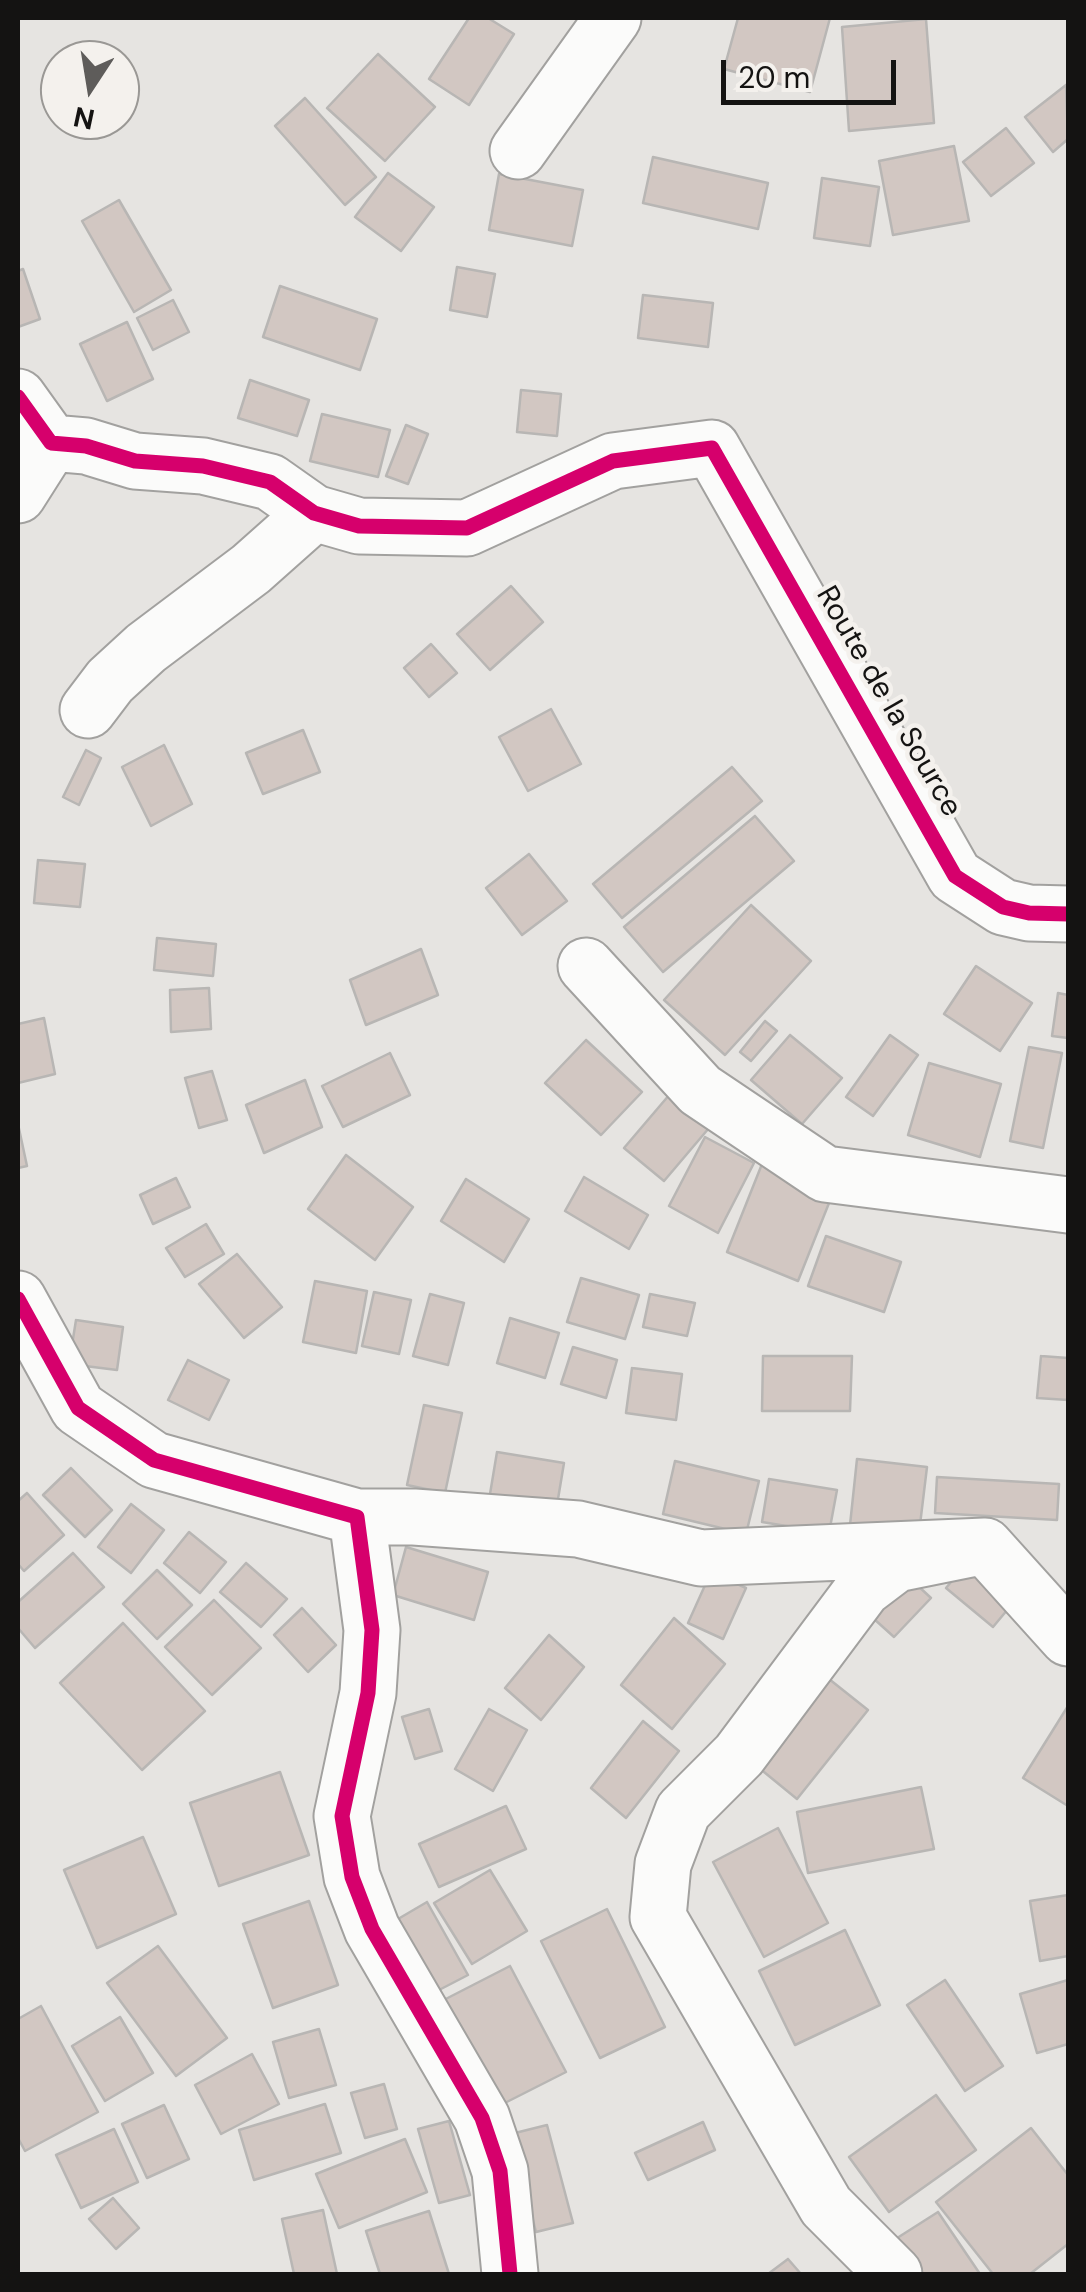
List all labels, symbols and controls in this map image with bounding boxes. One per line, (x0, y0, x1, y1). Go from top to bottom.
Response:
north arrow (40, 40, 140, 140)
scale bar (726, 40, 901, 102)
text: 20 m (738, 58, 810, 97)
text: N (70, 98, 98, 138)
street label: Route de la Source (807, 580, 969, 824)

